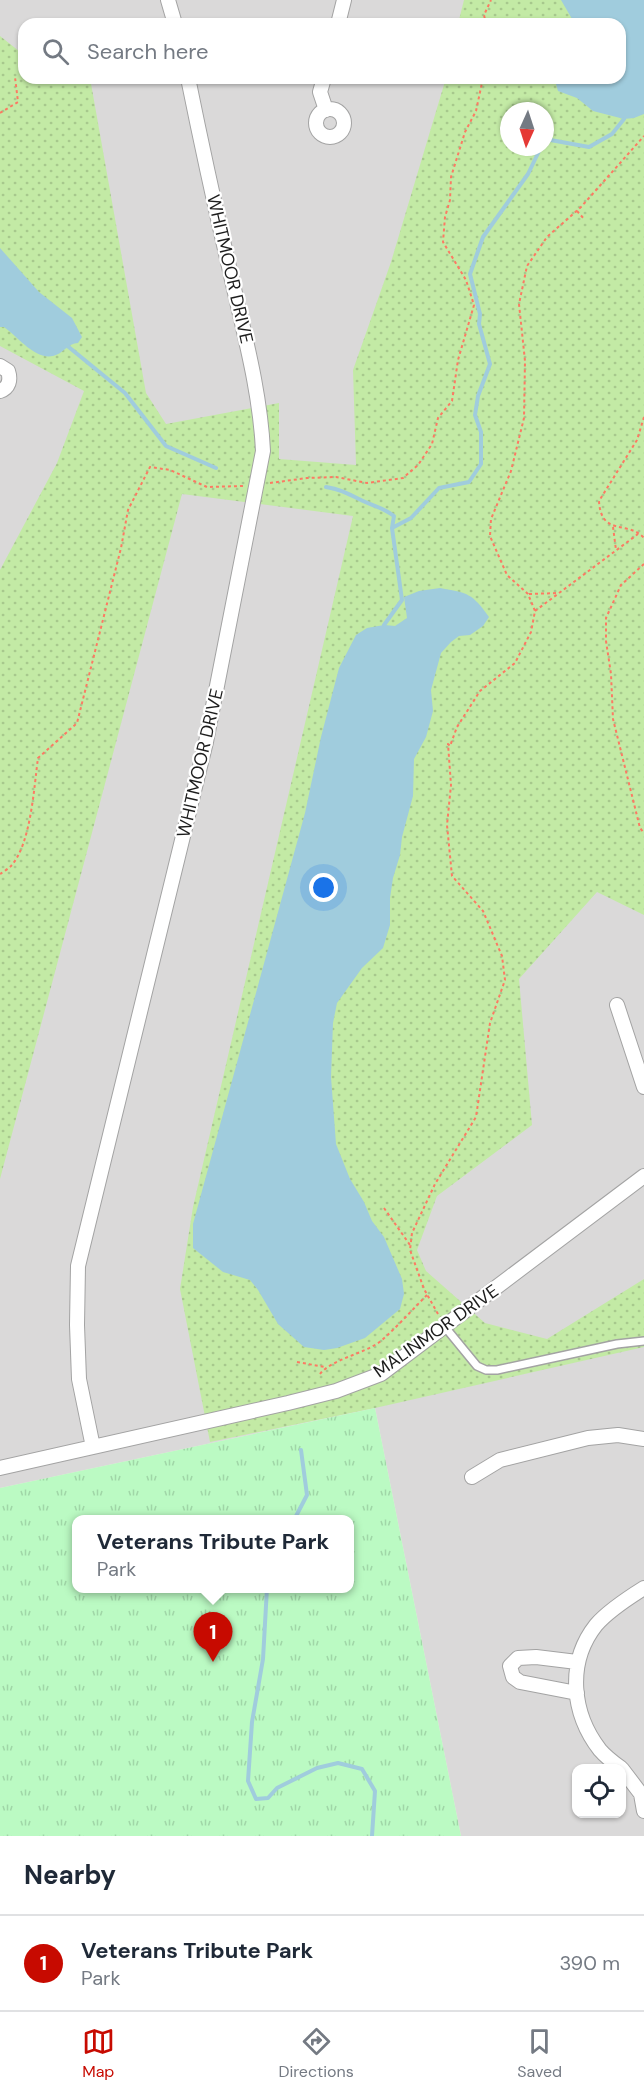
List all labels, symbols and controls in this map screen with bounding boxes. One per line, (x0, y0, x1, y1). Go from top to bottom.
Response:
search box (18, 18, 626, 84)
icon: search (39, 35, 72, 68)
text: Search here (87, 37, 208, 66)
north arrow (500, 102, 554, 156)
street label: WHITMOOR DRIVE (201, 192, 259, 346)
street label: WHITMOOR DRIVE (171, 686, 229, 840)
your location (309, 873, 338, 902)
street label: MALINMOR DRIVE (369, 1279, 503, 1383)
popup (72, 1515, 354, 1593)
text: Veterans Tribute Park (97, 1527, 329, 1556)
text: Park (97, 1556, 136, 1582)
pin: 1 (194, 1612, 232, 1662)
map controls (572, 1764, 626, 1818)
button: locate (572, 1764, 626, 1818)
text: Nearby (24, 1858, 116, 1892)
text: Veterans Tribute Park (81, 1936, 313, 1965)
text: 1 (40, 1950, 47, 1976)
text: 390 m (559, 1950, 620, 1976)
text: Park (81, 1965, 121, 1991)
tab: Map (82, 2025, 115, 2082)
tab: Directions (278, 2025, 354, 2082)
tab: Saved (517, 2025, 562, 2082)

